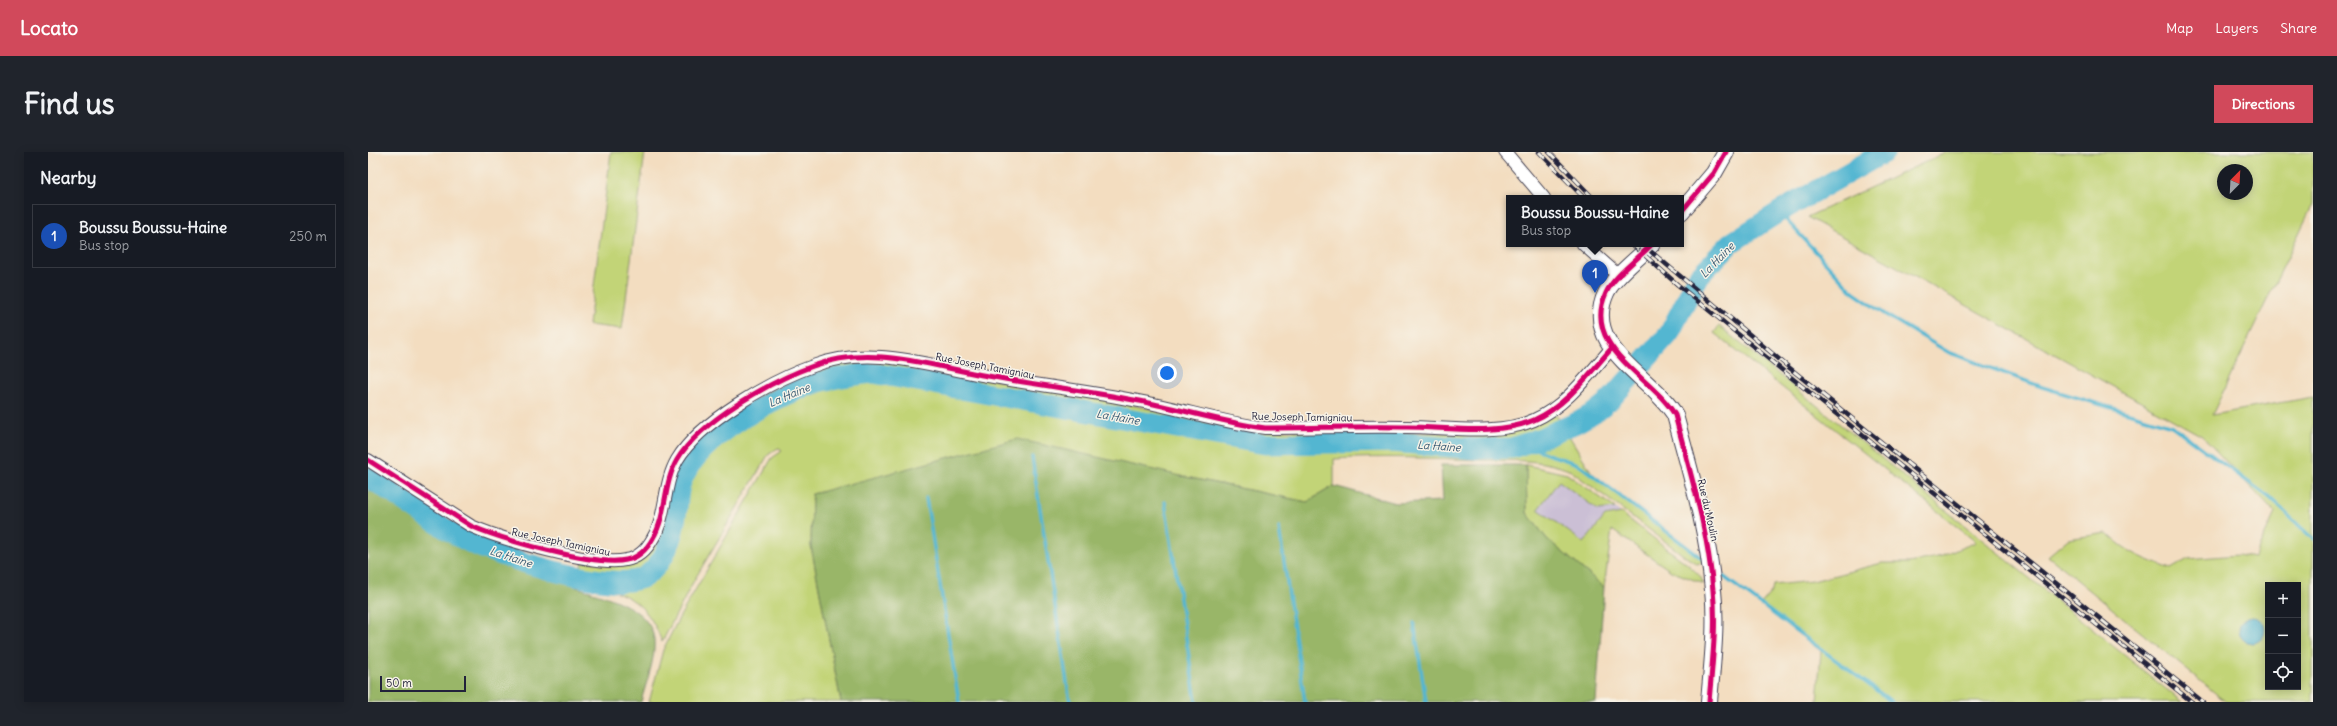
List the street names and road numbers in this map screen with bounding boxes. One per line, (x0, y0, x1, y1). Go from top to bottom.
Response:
street label: Rue Joseph Tamigniau (934, 350, 1036, 382)
street label: Rue Joseph Tamigniau (1252, 410, 1353, 424)
street label: Rue du Moulin (1694, 477, 1722, 543)
street label: Rue Joseph Tamigniau (510, 525, 612, 559)

